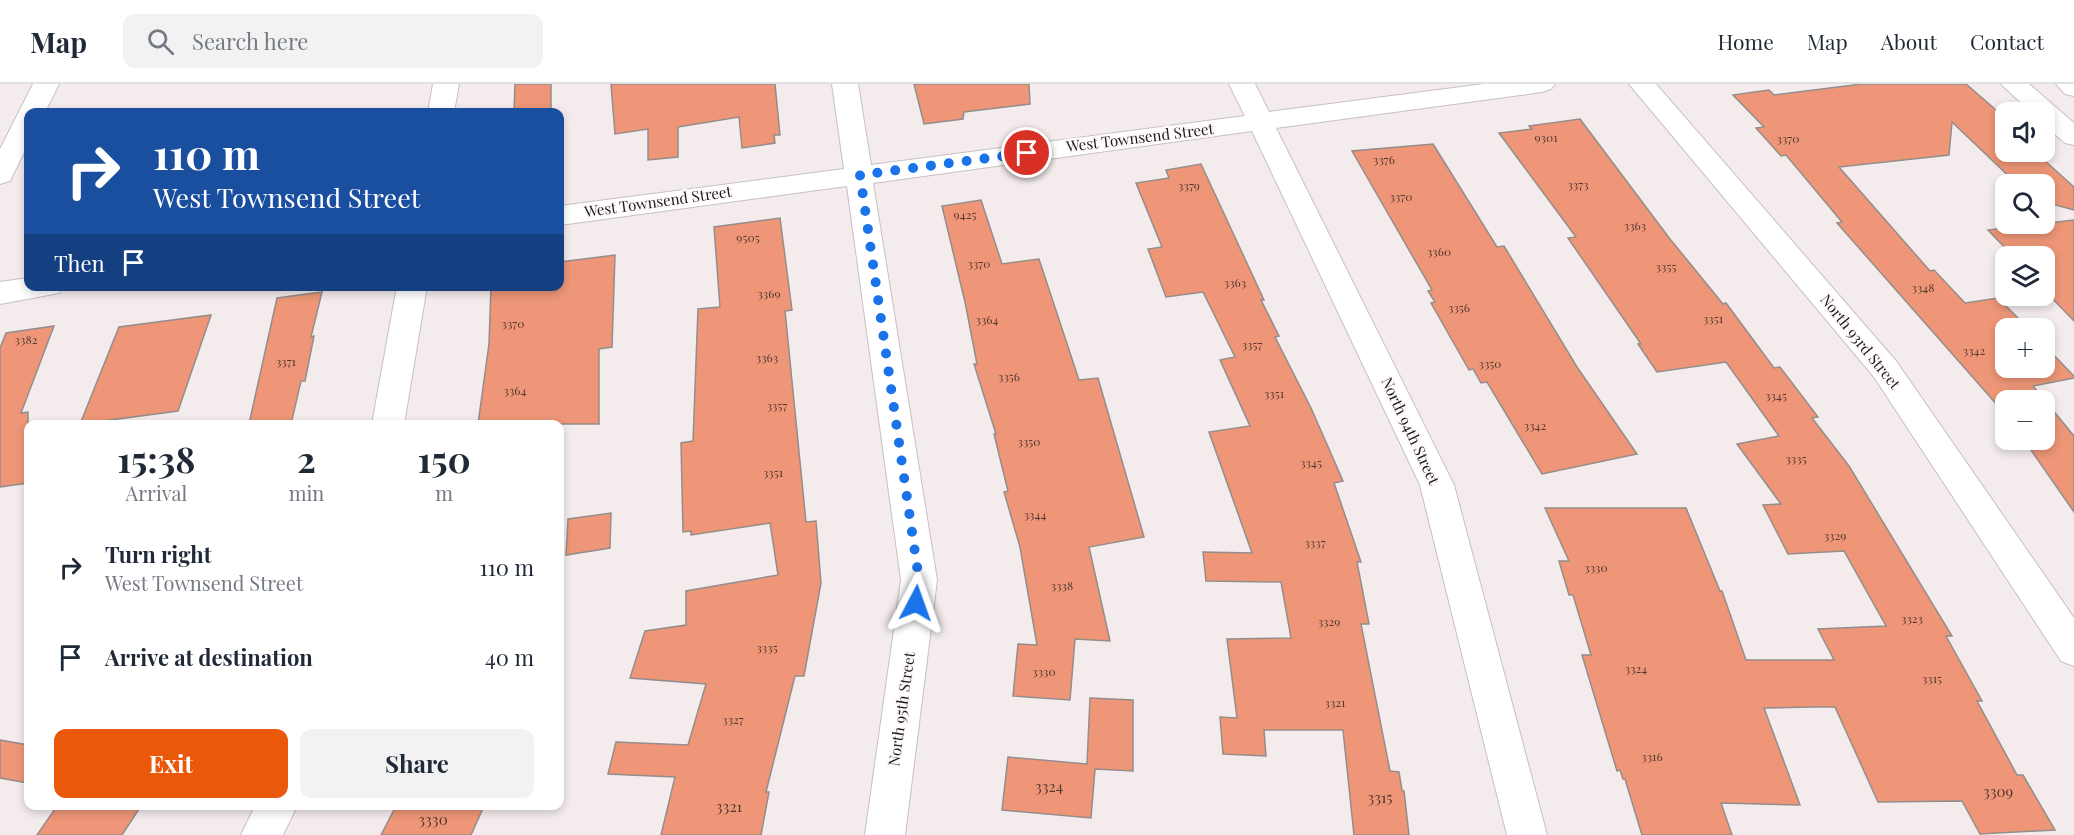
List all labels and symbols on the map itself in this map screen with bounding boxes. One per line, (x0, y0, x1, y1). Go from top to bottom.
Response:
street label: West Townsend Street (1064, 118, 1215, 156)
pin (1001, 127, 1052, 178)
house number: 9301 (1534, 129, 1558, 145)
house number: 3370 (1777, 130, 1799, 146)
house number: 3376 (1373, 151, 1395, 167)
house number: 3373 (1567, 176, 1589, 192)
house number: 3379 (1178, 177, 1200, 193)
street label: West Townsend Street (582, 181, 733, 221)
house number: 3370 (1390, 188, 1412, 204)
house number: 9425 (954, 206, 976, 222)
house number: 3363 (1624, 217, 1646, 233)
house number: 9505 (736, 229, 760, 245)
house number: 3360 (1427, 243, 1451, 259)
house number: 3370 (968, 255, 990, 271)
house number: 3355 (1656, 258, 1676, 274)
house number: 3363 (1224, 274, 1246, 290)
house number: 3348 (1912, 279, 1935, 295)
house number: 3369 (757, 285, 781, 301)
street label: North 93rd Street (1816, 290, 1906, 393)
house number: 3356 (1448, 299, 1470, 315)
house number: 3351 (1703, 310, 1724, 326)
house number: 3364 (976, 311, 999, 327)
house number: 3370 (502, 315, 524, 331)
house number: 3382 (15, 331, 38, 347)
house number: 3357 (1242, 336, 1262, 352)
house number: 3342 (1963, 342, 1985, 358)
house number: 3363 (756, 349, 778, 365)
house number: 3371 (276, 353, 297, 369)
house number: 3350 (1478, 355, 1502, 371)
house number: 3356 (998, 368, 1020, 384)
street label: North 94th Street (1377, 374, 1445, 488)
house number: 3364 (504, 382, 527, 398)
house number: 3351 (1264, 385, 1285, 401)
house number: 3345 (1765, 387, 1787, 403)
house number: 3357 (767, 397, 787, 413)
house number: 3342 (1524, 417, 1546, 433)
house number: 3350 (1017, 433, 1041, 449)
house number: 3335 (1785, 450, 1807, 466)
house number: 3345 (1300, 454, 1322, 470)
house number: 3351 (763, 464, 784, 480)
house number: 3344 (1024, 506, 1046, 522)
house number: 3329 (1824, 527, 1846, 543)
house number: 3337 (1304, 534, 1326, 550)
house number: 3330 (1584, 559, 1608, 575)
position arrow (884, 571, 948, 635)
house number: 3338 (1051, 577, 1073, 593)
house number: 3323 (1901, 610, 1923, 626)
house number: 3329 (1318, 613, 1340, 629)
house number: 3335 (756, 639, 778, 655)
street label: North 95th Street (883, 650, 919, 767)
house number: 3324 (1625, 660, 1647, 676)
house number: 3330 (1032, 663, 1056, 679)
house number: 3315 (1922, 670, 1942, 686)
house number: 3321 (1324, 694, 1346, 710)
house number: 3327 (722, 711, 744, 727)
house number: 3316 (1641, 748, 1663, 764)
house number: 3324 (1035, 776, 1063, 796)
house number: 3309 (1983, 781, 2013, 801)
house number: 3315 (1367, 787, 1393, 807)
house number: 3321 (716, 796, 743, 816)
house number: 3330 (418, 809, 448, 829)

